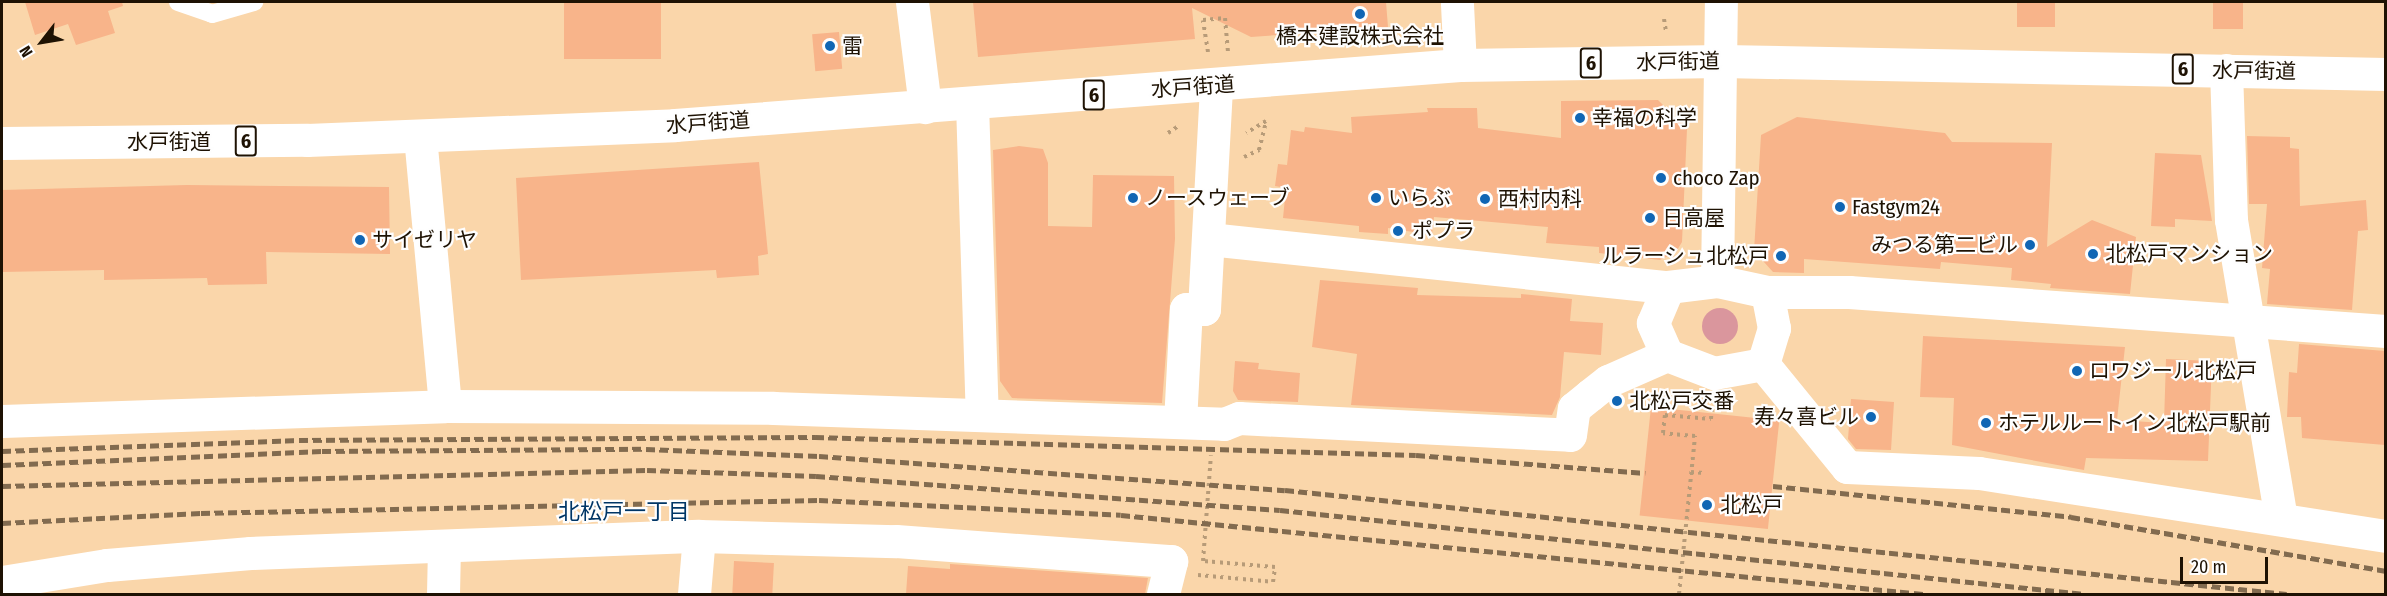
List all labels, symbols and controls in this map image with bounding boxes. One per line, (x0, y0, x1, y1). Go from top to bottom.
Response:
marker: 橋本建設株式会社 (1353, 7, 1367, 21)
north arrow (12, 12, 72, 72)
place label: 橋本建設株式会社 (1276, 23, 1444, 49)
place label: 雷 (842, 33, 863, 59)
marker: 雷 (823, 39, 837, 53)
text: N (16, 43, 37, 61)
road number: 6 (1579, 46, 1603, 80)
street label: 水戸街道 (1636, 49, 1720, 75)
road number: 6 (2171, 52, 2195, 86)
street label: 水戸街道 (2212, 58, 2296, 84)
street label: 水戸街道 (1150, 72, 1236, 102)
road number: 6 (1082, 78, 1106, 112)
place label: 幸福の科学 (1592, 105, 1697, 131)
street label: 水戸街道 (665, 108, 751, 138)
marker: 幸福の科学 (1573, 111, 1587, 125)
road number: 6 (234, 124, 258, 158)
street label: 水戸街道 (127, 129, 211, 155)
place label: choco Zap (1673, 165, 1760, 191)
marker: choco Zap (1654, 171, 1668, 185)
place label: ノースウェーブ (1145, 185, 1292, 211)
place label: いらぶ (1388, 185, 1451, 211)
place label: 西村内科 (1498, 186, 1582, 212)
marker: 西村内科 (1476, 190, 1494, 208)
marker: ノースウェーブ (1126, 191, 1140, 205)
marker: いらぶ (1369, 191, 1383, 205)
place label: Fastgym24 (1852, 194, 1940, 220)
marker: Fastgym24 (1833, 200, 1847, 214)
place label: 日高屋 (1662, 205, 1725, 231)
marker: 日高屋 (1643, 211, 1657, 225)
place label: ポプラ (1412, 218, 1475, 244)
marker: ポプラ (1389, 222, 1407, 240)
place label: サイゼリヤ (372, 227, 477, 253)
place label: みつる第二ビル (1871, 232, 2018, 258)
marker: サイゼリヤ (353, 233, 367, 247)
marker: みつる第二ビル (2023, 238, 2037, 252)
place label: 北松戸マンション (2105, 241, 2273, 267)
place label: ルラーシュ北松戸 (1601, 243, 1769, 269)
marker: 北松戸マンション (2086, 247, 2100, 261)
marker: ルラーシュ北松戸 (1774, 249, 1788, 263)
place label: ロワジール北松戸 (2089, 358, 2257, 384)
marker: ロワジール北松戸 (2070, 364, 2084, 378)
place label: 北松戸交番 (1629, 388, 1734, 414)
marker: 北松戸交番 (1610, 394, 1624, 408)
place label: 寿々喜ビル (1754, 404, 1859, 430)
marker: 寿々喜ビル (1864, 410, 1878, 424)
place label: ホテルルートイン北松戸駅前 (1998, 410, 2271, 436)
marker: ホテルルートイン北松戸駅前 (1979, 416, 1993, 430)
place label: 北松戸 (1720, 492, 1783, 518)
marker: 北松戸 (1698, 496, 1716, 514)
district label: 北松戸一丁目 (558, 499, 690, 525)
scale bar (2183, 545, 2272, 583)
text: 20 m (2191, 556, 2226, 578)

